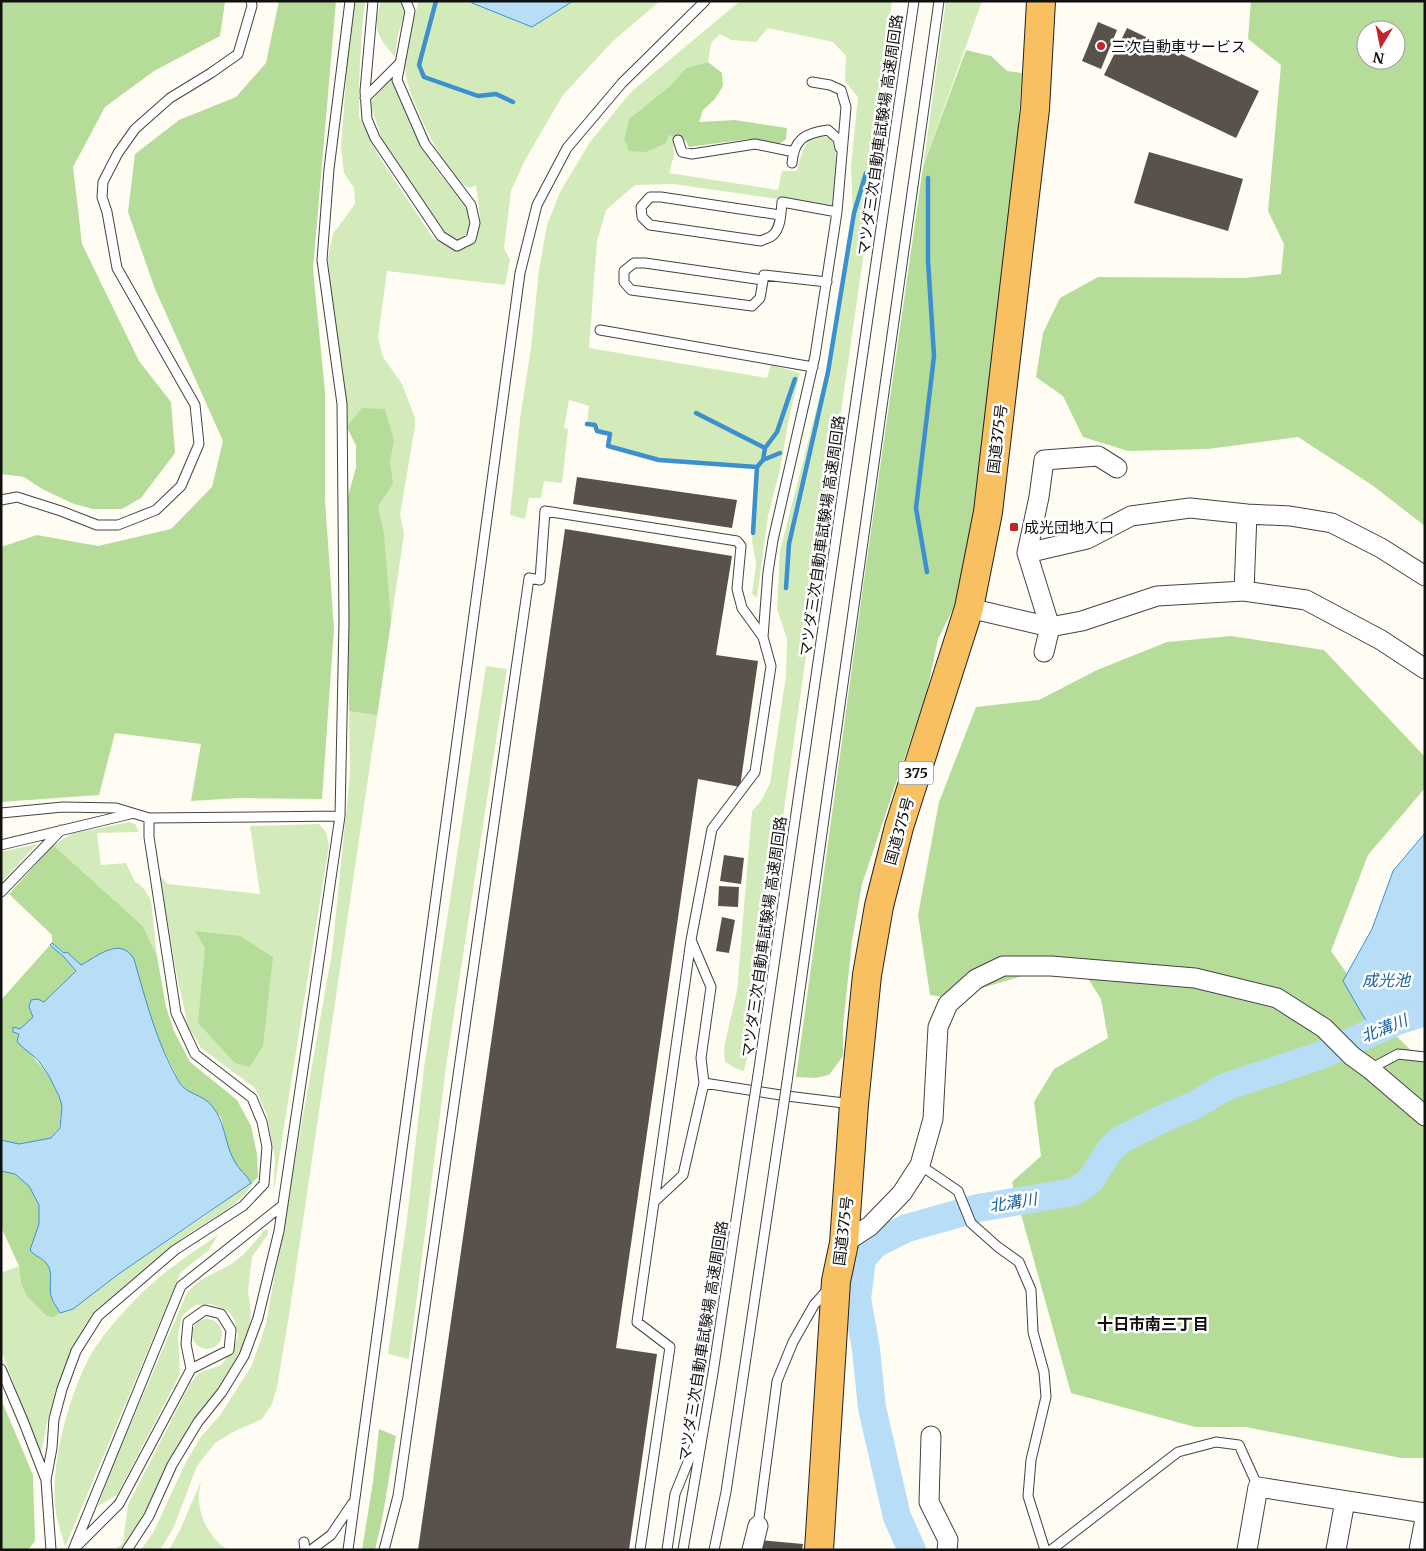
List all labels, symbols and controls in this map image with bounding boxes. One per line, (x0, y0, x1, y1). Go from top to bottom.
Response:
street label: マツダ三次自動車試験場 高速周回路 (854, 13, 906, 257)
north arrow (1356, 20, 1406, 70)
place label: 三次自動車サービス (1111, 37, 1246, 56)
marker: 三次自動車サービス (1095, 40, 1107, 52)
text: N (1372, 48, 1386, 68)
street label: 国道375号 (983, 403, 1011, 475)
street label: マツダ三次自動車試験場 高速周回路 (796, 414, 848, 658)
place label: 成光団地入口 (1024, 518, 1114, 537)
marker: 成光団地入口 (1008, 521, 1020, 533)
road number: 375 (898, 761, 934, 784)
street label: 国道375号 (880, 795, 918, 867)
street label: マツダ三次自動車試験場 高速周回路 (738, 815, 790, 1059)
water label: 成光池 (1362, 970, 1412, 990)
water label: 北溝川 (1358, 1009, 1412, 1046)
water label: 北溝川 (988, 1188, 1040, 1216)
street label: 国道375号 (829, 1195, 857, 1267)
street label: マツダ三次自動車試験場 高速周回路 (675, 1219, 731, 1463)
district label: 十日市南三丁目 (1097, 1314, 1209, 1334)

